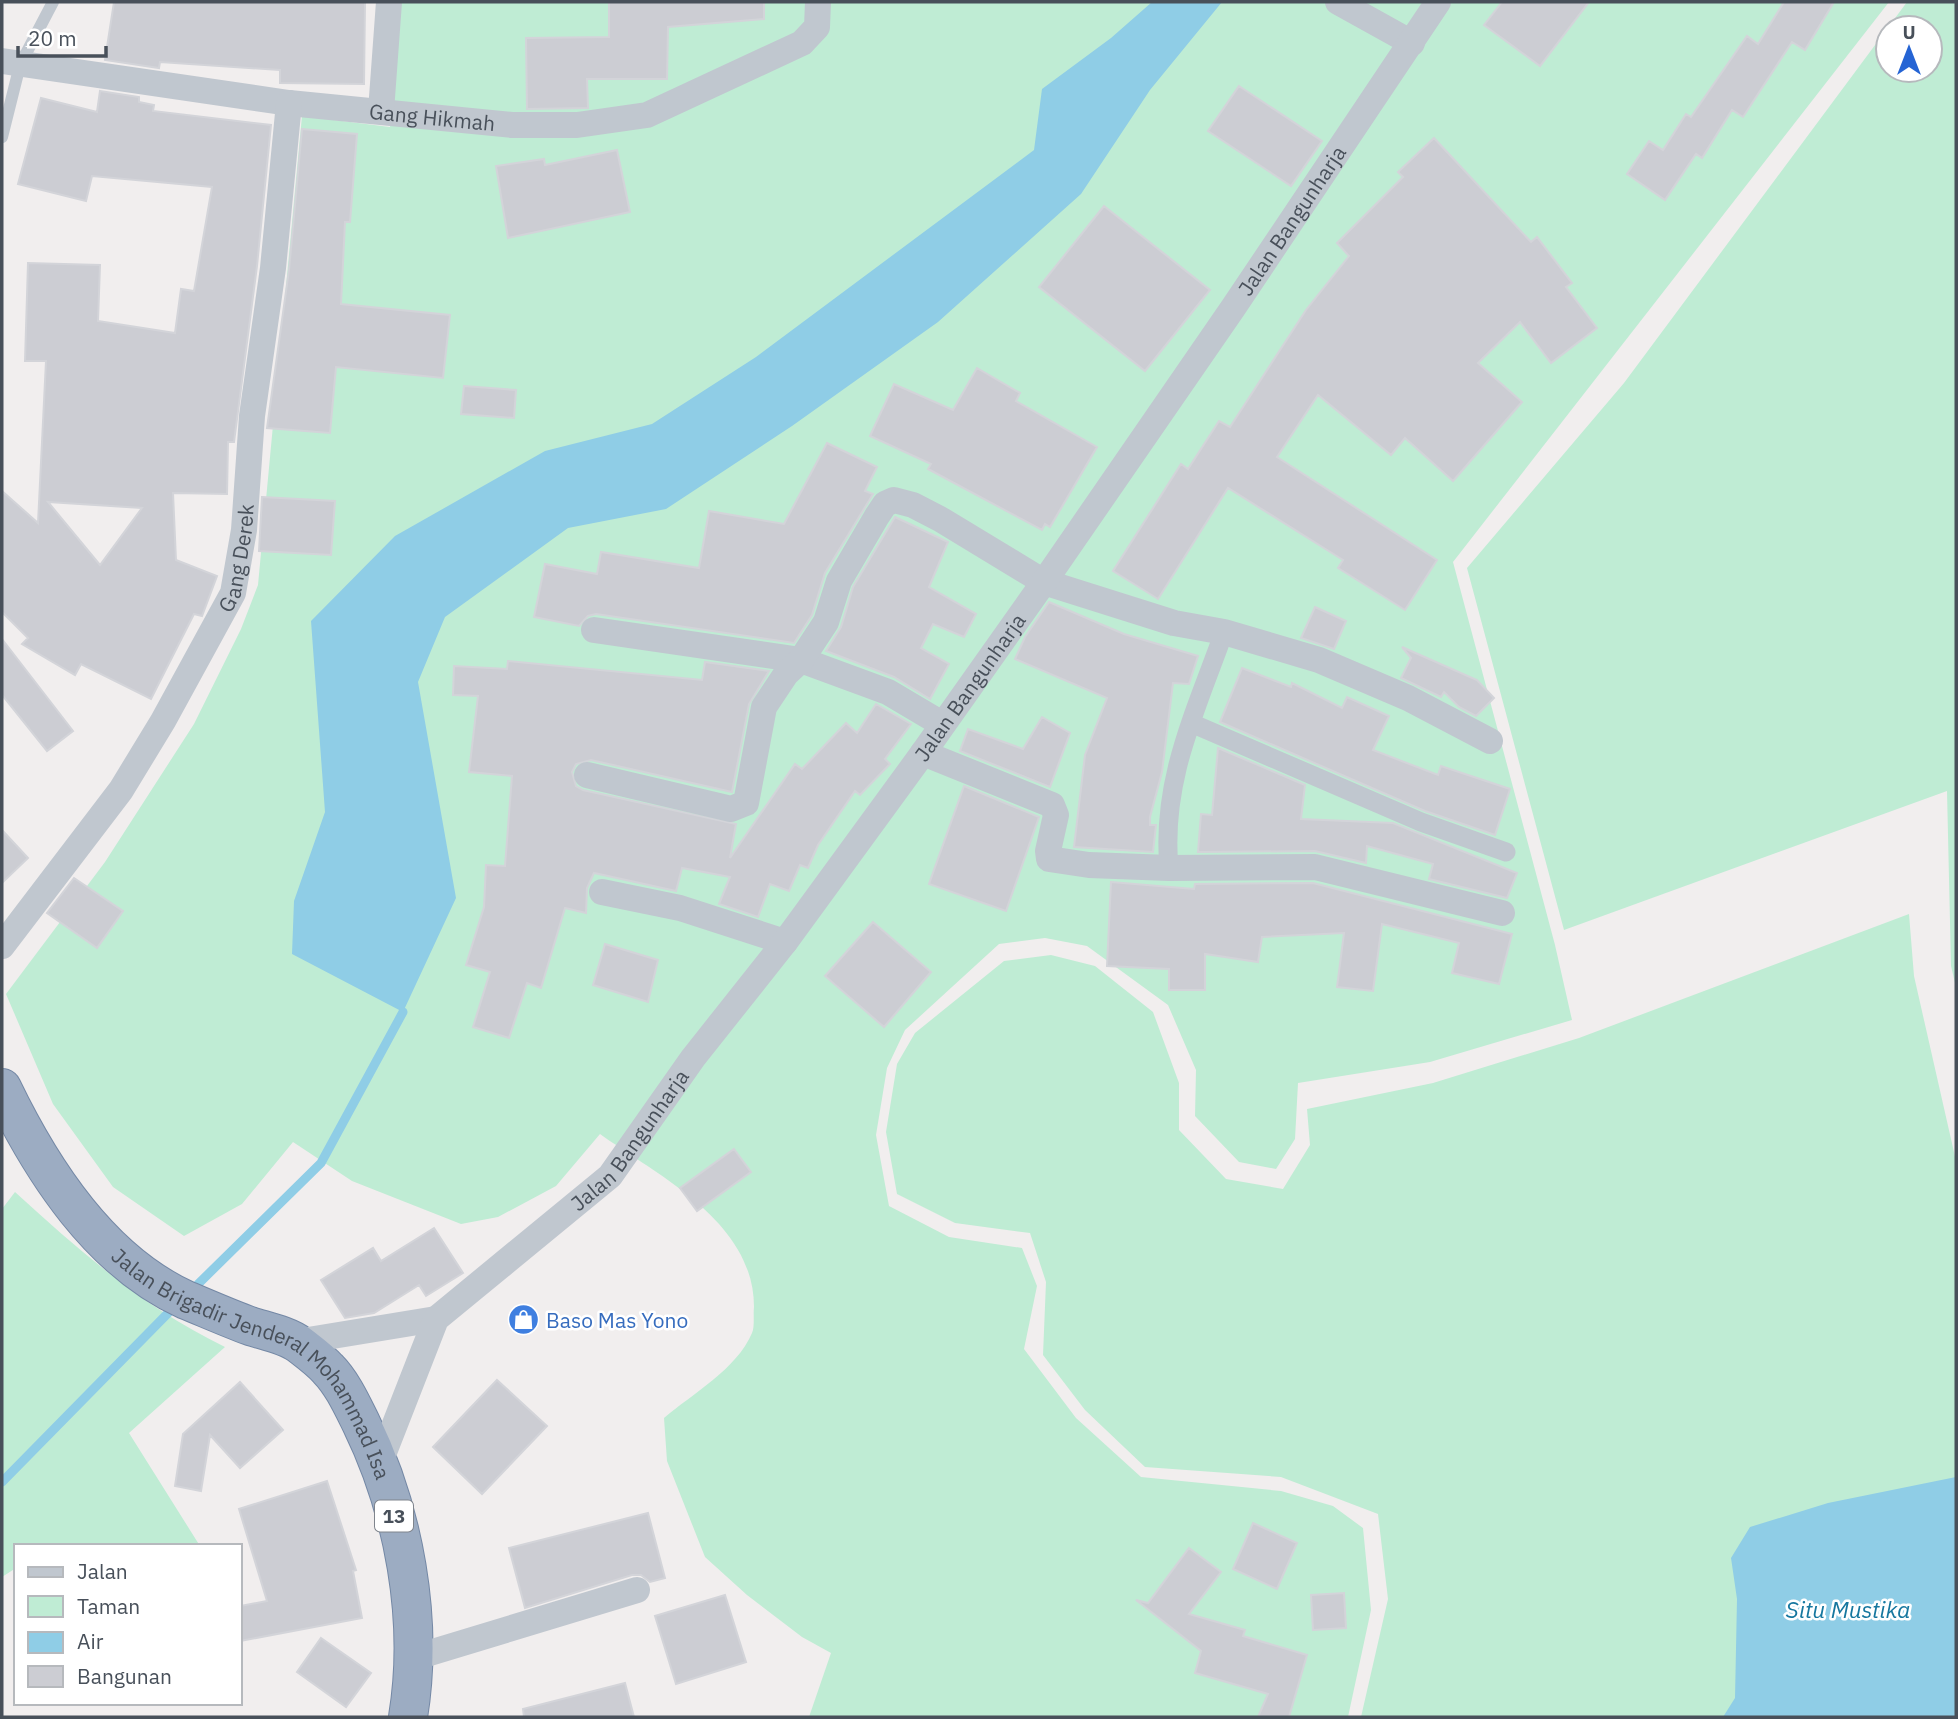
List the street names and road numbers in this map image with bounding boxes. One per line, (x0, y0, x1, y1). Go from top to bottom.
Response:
street label: Gang Hikmah (368, 97, 497, 137)
street label: Jalan Bangunharja (1231, 140, 1352, 301)
street label: Gang Derek (211, 503, 260, 617)
street label: Jalan Bangunharja (908, 608, 1032, 767)
street label: Jalan Bangunharja (564, 1064, 695, 1217)
street label: Jalan Brigadir Jenderal Mohammad Isa (106, 1242, 397, 1483)
road number: 13 (375, 1500, 413, 1532)

